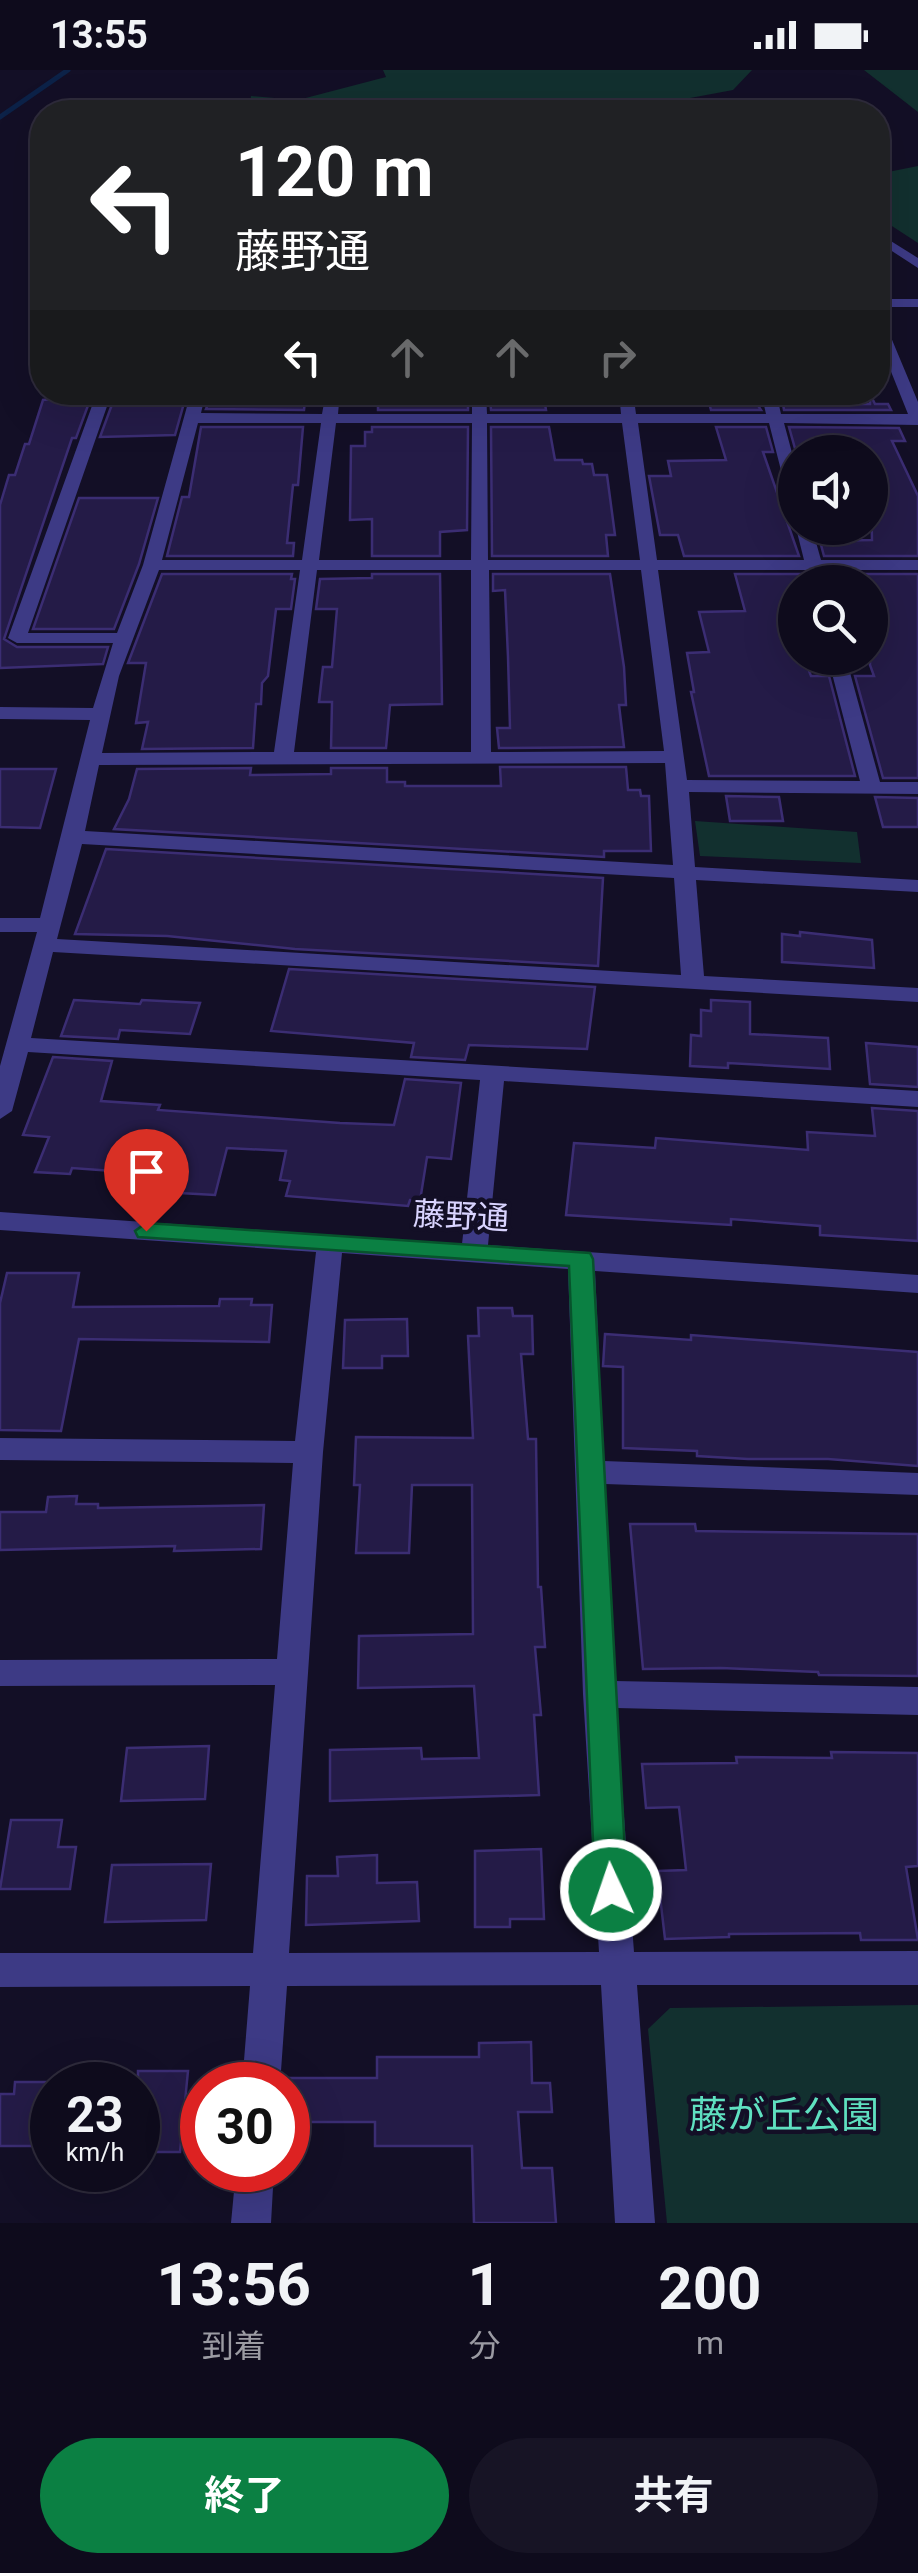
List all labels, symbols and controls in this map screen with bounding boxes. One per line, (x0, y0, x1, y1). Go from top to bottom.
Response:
text: 13:55 (50, 13, 148, 57)
text: 120 m (235, 131, 434, 213)
icon: left (70, 140, 200, 270)
text: 藤野通 (235, 225, 370, 278)
icon: left (275, 330, 330, 385)
icon: ahead (380, 330, 435, 385)
icon: ahead (485, 330, 540, 385)
icon: right (590, 330, 645, 385)
map controls (778, 435, 888, 675)
button: sound (778, 435, 888, 545)
button: search (778, 565, 888, 675)
pin (104, 1129, 189, 1232)
icon: arrive (119, 1144, 174, 1199)
street label: 藤野通 (412, 1195, 510, 1237)
position arrow (559, 1838, 663, 1942)
speed limit sign: 30 (180, 2062, 310, 2192)
text: 23 (66, 2086, 124, 2144)
park label: 藤が丘公園 (689, 2093, 879, 2137)
text: km/h (66, 2138, 124, 2167)
text: 13:56 (156, 2249, 311, 2320)
text: 1 (467, 2249, 502, 2320)
text: 200 (658, 2253, 762, 2324)
text: m (696, 2324, 724, 2362)
text: 到着 (202, 2327, 266, 2365)
text: 分 (469, 2327, 501, 2365)
button: 終了 (40, 2438, 449, 2553)
button: 共有 (469, 2438, 878, 2553)

